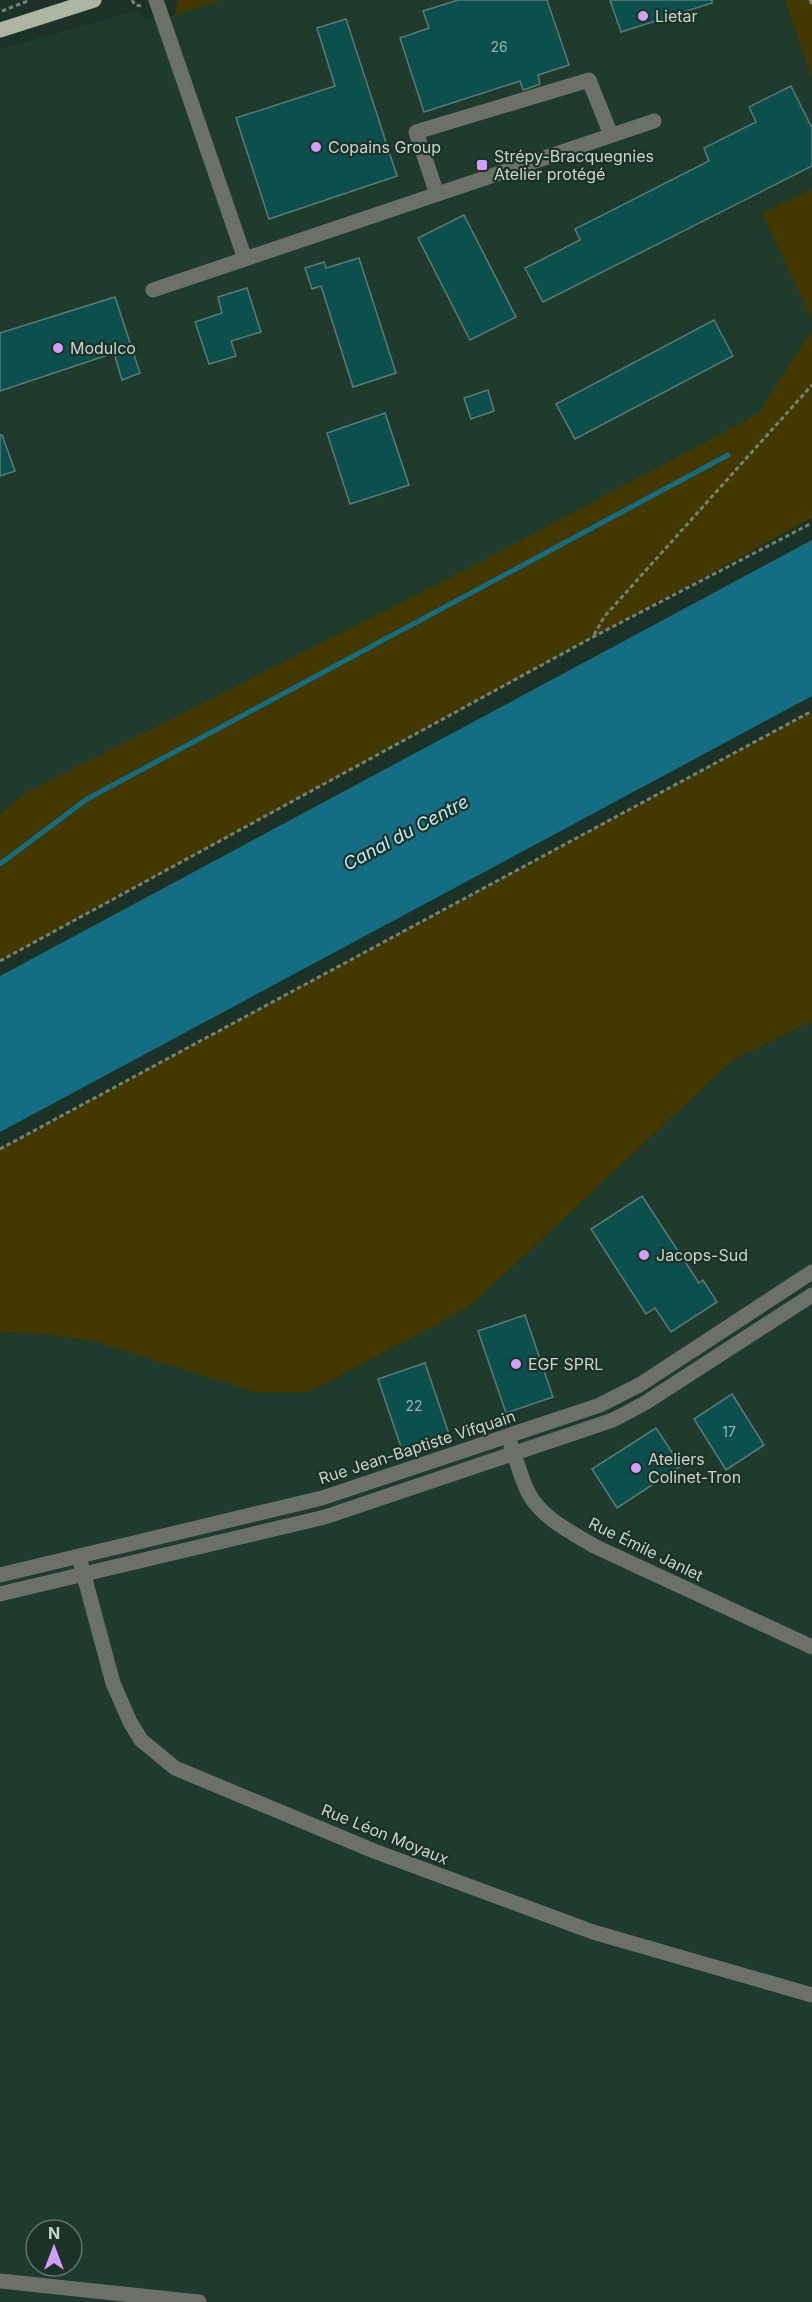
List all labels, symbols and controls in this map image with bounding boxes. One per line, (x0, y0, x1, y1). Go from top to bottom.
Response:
place label: Lietar (655, 6, 698, 26)
marker: Lietar (636, 9, 650, 23)
house number: 26 (490, 38, 508, 55)
place label: Copains Group (328, 137, 441, 157)
marker: Copains Group (309, 140, 323, 154)
place label: Strépy-Bracquegnies Atelier protégé (494, 146, 654, 184)
marker: Strépy-Bracquegnies Atelier protégé (475, 158, 489, 172)
place label: Modulco (70, 338, 136, 358)
marker: Modulco (51, 341, 65, 355)
water label: Canal du Centre (339, 791, 472, 874)
place label: Jacops-Sud (656, 1245, 748, 1265)
marker: Jacops-Sud (637, 1248, 651, 1262)
place label: EGF SPRL (528, 1354, 603, 1374)
marker: EGF SPRL (509, 1357, 523, 1371)
house number: 22 (405, 1397, 423, 1414)
street label: Rue Jean-Baptiste Vifquain (316, 1406, 518, 1488)
house number: 17 (722, 1423, 736, 1440)
place label: Ateliers Colinet-Tron (648, 1449, 741, 1487)
marker: Ateliers Colinet-Tron (629, 1461, 643, 1475)
street label: Rue Émile Janlet (586, 1513, 706, 1585)
street label: Rue Léon Moyaux (319, 1799, 452, 1869)
north arrow (24, 2218, 84, 2278)
text: N (48, 2223, 60, 2243)

